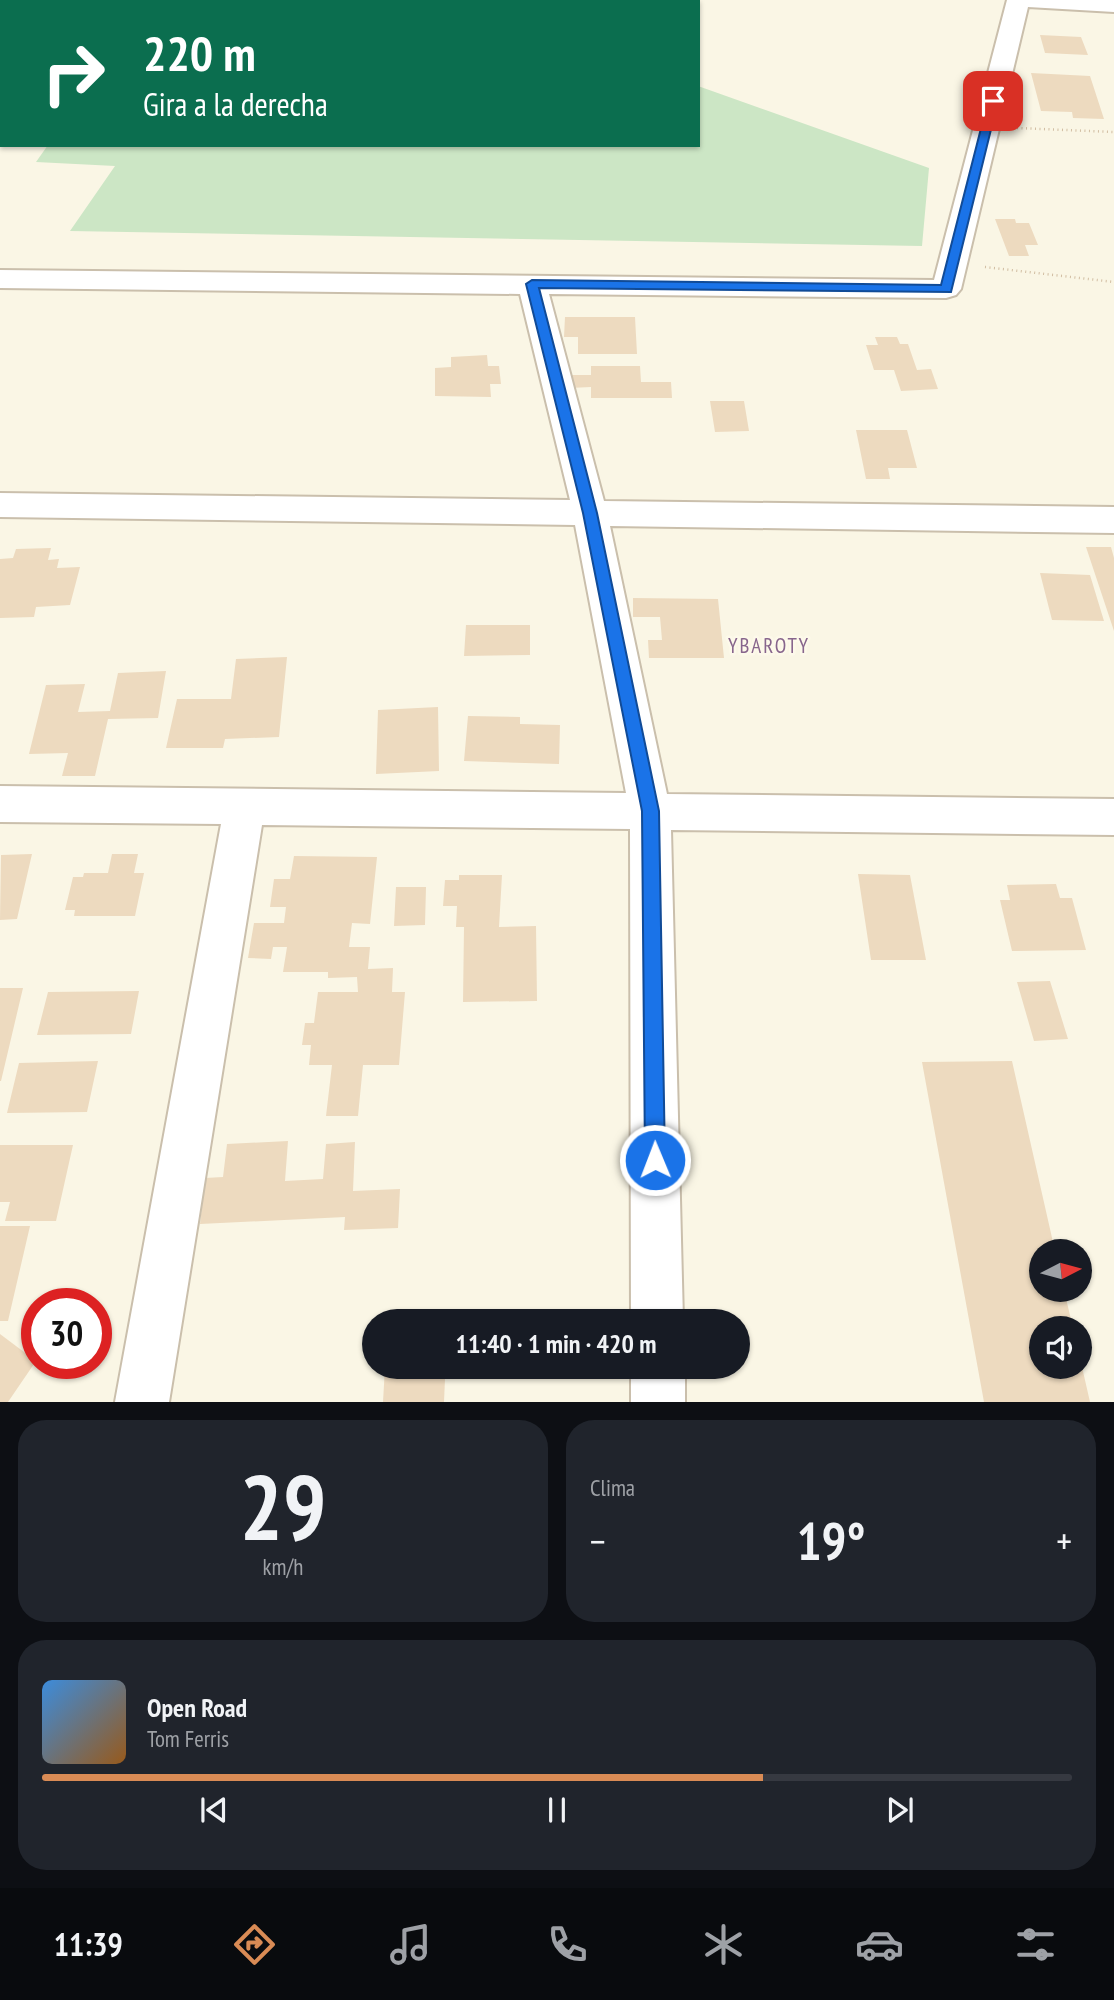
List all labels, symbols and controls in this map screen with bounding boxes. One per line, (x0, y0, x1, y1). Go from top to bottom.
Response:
text: 220 m (143, 21, 256, 85)
icon: right (28, 28, 119, 119)
pin (963, 71, 1023, 131)
icon: arrive (974, 82, 1012, 120)
text: Gira a la derecha (143, 83, 328, 125)
district label: YBAROTY (728, 632, 810, 659)
position arrow (618, 1123, 692, 1197)
north arrow (1029, 1239, 1092, 1302)
map controls (1029, 1239, 1092, 1379)
speed limit sign: 30 (21, 1288, 112, 1379)
button: sound (1029, 1316, 1092, 1379)
text: 11:40 · 1 min · 420 m (456, 1327, 656, 1360)
text: 29 (240, 1447, 327, 1565)
text: Clima (590, 1473, 635, 1502)
text: 19° (797, 1507, 865, 1574)
text: − (590, 1516, 606, 1565)
text: + (1056, 1516, 1072, 1565)
text: km/h (263, 1552, 303, 1581)
text: Open Road (147, 1691, 247, 1724)
text: Tom Ferris (147, 1724, 229, 1753)
icon: previous (195, 1791, 233, 1829)
icon: pause (538, 1791, 576, 1829)
icon: next (881, 1791, 919, 1829)
icon: directions (230, 1920, 279, 1969)
icon: music (386, 1920, 435, 1969)
icon: phone (543, 1920, 592, 1969)
icon: climate (699, 1920, 748, 1969)
icon: car (855, 1920, 904, 1969)
icon: filters (1011, 1920, 1060, 1969)
text: 11:39 (54, 1923, 123, 1965)

